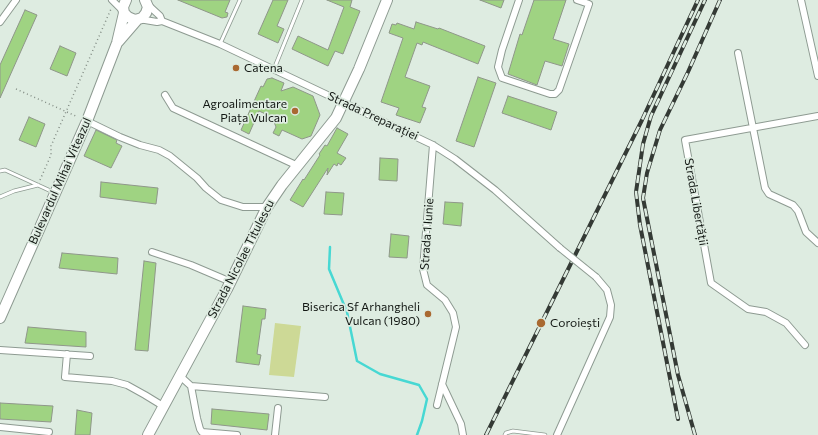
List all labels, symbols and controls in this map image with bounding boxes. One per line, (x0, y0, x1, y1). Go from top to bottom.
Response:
place label: Catena (244, 61, 283, 75)
marker: Catena (231, 63, 241, 73)
street label: Strada Preparației (325, 89, 421, 143)
place label: Agroalimentare Piața Vulcan (203, 97, 287, 125)
marker: Agroalimentare Piața Vulcan (290, 106, 300, 116)
street label: Bulevardul Mihai Viteazul (26, 115, 94, 247)
street label: Strada Libertății (681, 157, 711, 247)
street label: Strada Nicolae Titulescu (205, 197, 277, 321)
street label: Strada 1 Iunie (417, 198, 437, 270)
place label: Biserica Sf Arhangheli Vulcan (1980) (302, 300, 420, 328)
marker: Biserica Sf Arhangheli Vulcan (1980) (423, 309, 433, 319)
place label: Coroiești (550, 316, 600, 330)
marker: Coroiești (535, 317, 547, 329)

